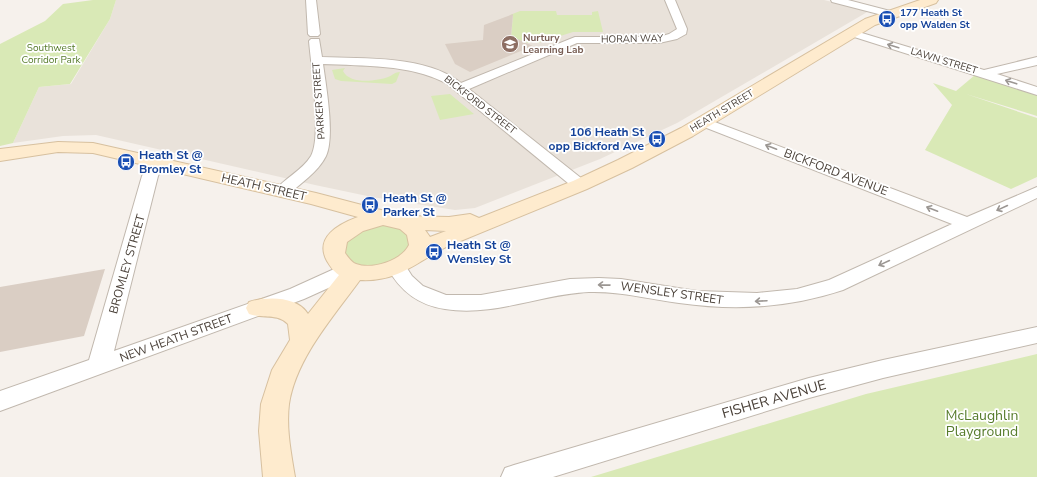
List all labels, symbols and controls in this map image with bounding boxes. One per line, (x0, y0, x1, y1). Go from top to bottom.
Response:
place label: 177 Heath St opp Walden St (900, 6, 970, 32)
bus stop icon: 177 Heath St opp Walden St (877, 9, 897, 29)
place label: Nurtury Learning Lab (523, 31, 583, 57)
street label: HORAN WAY (601, 31, 664, 47)
school or university icon: Nurtury Learning Lab (500, 34, 520, 54)
park label: Southwest Corridor Park (22, 41, 81, 67)
one-way arrow (887, 42, 900, 49)
street label: LAWN STREET (909, 44, 979, 78)
street label: PARKER STREET (309, 62, 329, 140)
street label: BICKFORD STREET (441, 72, 519, 138)
one-way arrow (1004, 78, 1017, 85)
street label: HEATH STREET (687, 86, 757, 136)
place label: 106 Heath St opp Bickford Ave (549, 124, 644, 154)
bus stop icon: 106 Heath St opp Bickford Ave (647, 129, 667, 149)
one-way arrow (766, 143, 778, 151)
street label: BICKFORD AVENUE (782, 145, 890, 199)
place label: Heath St @ Bromley St (139, 147, 203, 177)
bus stop icon: Heath St @ Bromley St (116, 152, 136, 172)
street label: HEATH STREET (220, 169, 309, 205)
place label: Heath St @ Parker St (383, 190, 447, 220)
bus stop icon: Heath St @ Parker St (360, 195, 380, 215)
one-way arrow (926, 205, 938, 213)
one-way arrow (996, 205, 1008, 212)
street label: BROMLEY STREET (105, 212, 149, 316)
place label: Heath St @ Wensley St (447, 237, 511, 267)
bus stop icon: Heath St @ Wensley St (424, 242, 444, 262)
one-way arrow (878, 260, 890, 267)
street label: WENSLEY STREET (620, 278, 725, 308)
one-way arrow (598, 281, 611, 288)
one-way arrow (755, 297, 768, 304)
street label: NEW HEATH STREET (117, 310, 235, 366)
street label: FISHER AVENUE (720, 375, 828, 423)
park label: McLaughlin Playground (946, 406, 1018, 441)

